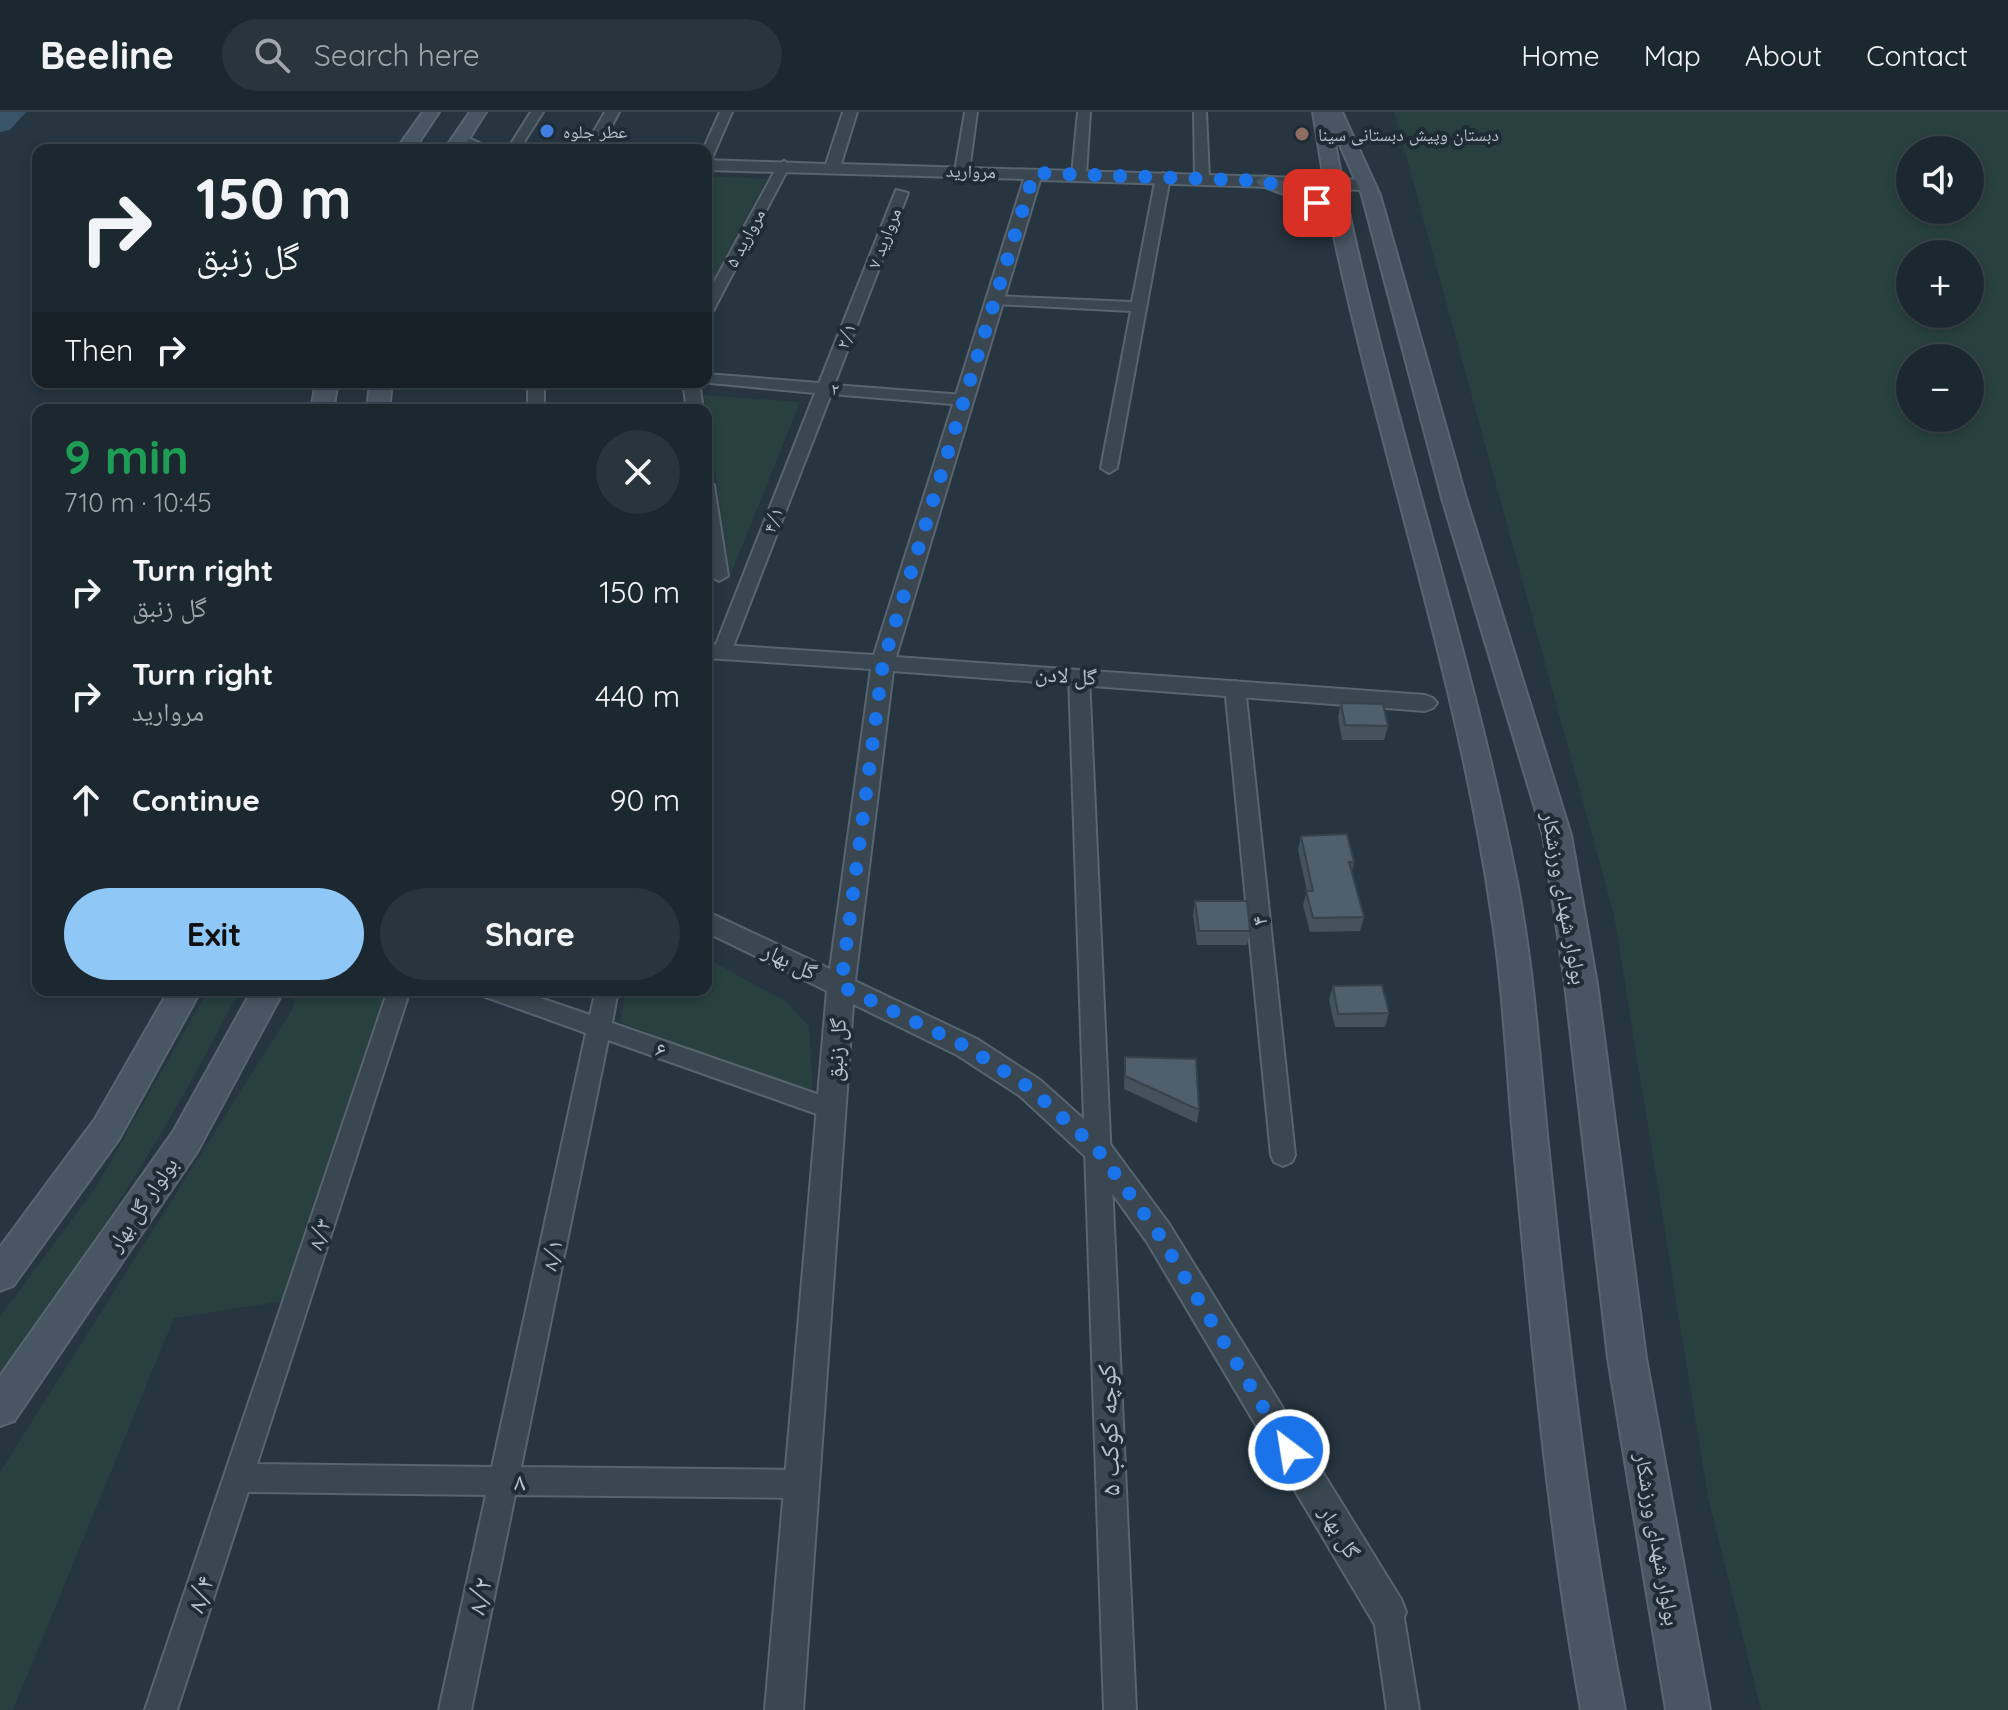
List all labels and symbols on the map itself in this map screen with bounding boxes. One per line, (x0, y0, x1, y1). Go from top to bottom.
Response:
place label: عطر جلوه (563, 120, 627, 143)
marker: عطر جلوه (538, 122, 556, 140)
place label: دبستان وپیش دبستانی سینا (1318, 123, 1499, 146)
marker: دبستان وپیش دبستانی سینا (1293, 125, 1311, 143)
street label: مروارید (946, 159, 996, 183)
pin (1283, 169, 1351, 237)
street label: مروارید ۵ (720, 205, 770, 271)
street label: مروارید ۷ (862, 205, 906, 271)
street label: ۲/۱ (831, 320, 861, 352)
street label: ۲ (830, 377, 840, 401)
street label: ۴/۱ (758, 504, 788, 536)
street label: گل لادن (1034, 659, 1098, 691)
street label: بولوار شهدای ورزشکار (1536, 808, 1594, 987)
street label: ۴ (1245, 915, 1273, 927)
street label: گل بهار (758, 936, 822, 986)
street label: گل زنبق (820, 1017, 852, 1083)
street label: ۶ (652, 1034, 670, 1064)
street label: بولوار گل بهار (100, 1152, 184, 1257)
street label: ۸/۳ (301, 1215, 337, 1253)
street label: ۸/۱ (535, 1237, 569, 1273)
street label: کوچه کوکب ۵ (1089, 1363, 1127, 1497)
position arrow (1247, 1408, 1331, 1492)
street label: بولوار شهدای ورزشکار (1629, 1449, 1687, 1628)
street label: ۸ (514, 1464, 526, 1498)
street label: گل بهار (1313, 1500, 1367, 1563)
street label: ۸/۴ (179, 1571, 221, 1617)
street label: ۸/۲ (459, 1575, 499, 1617)

